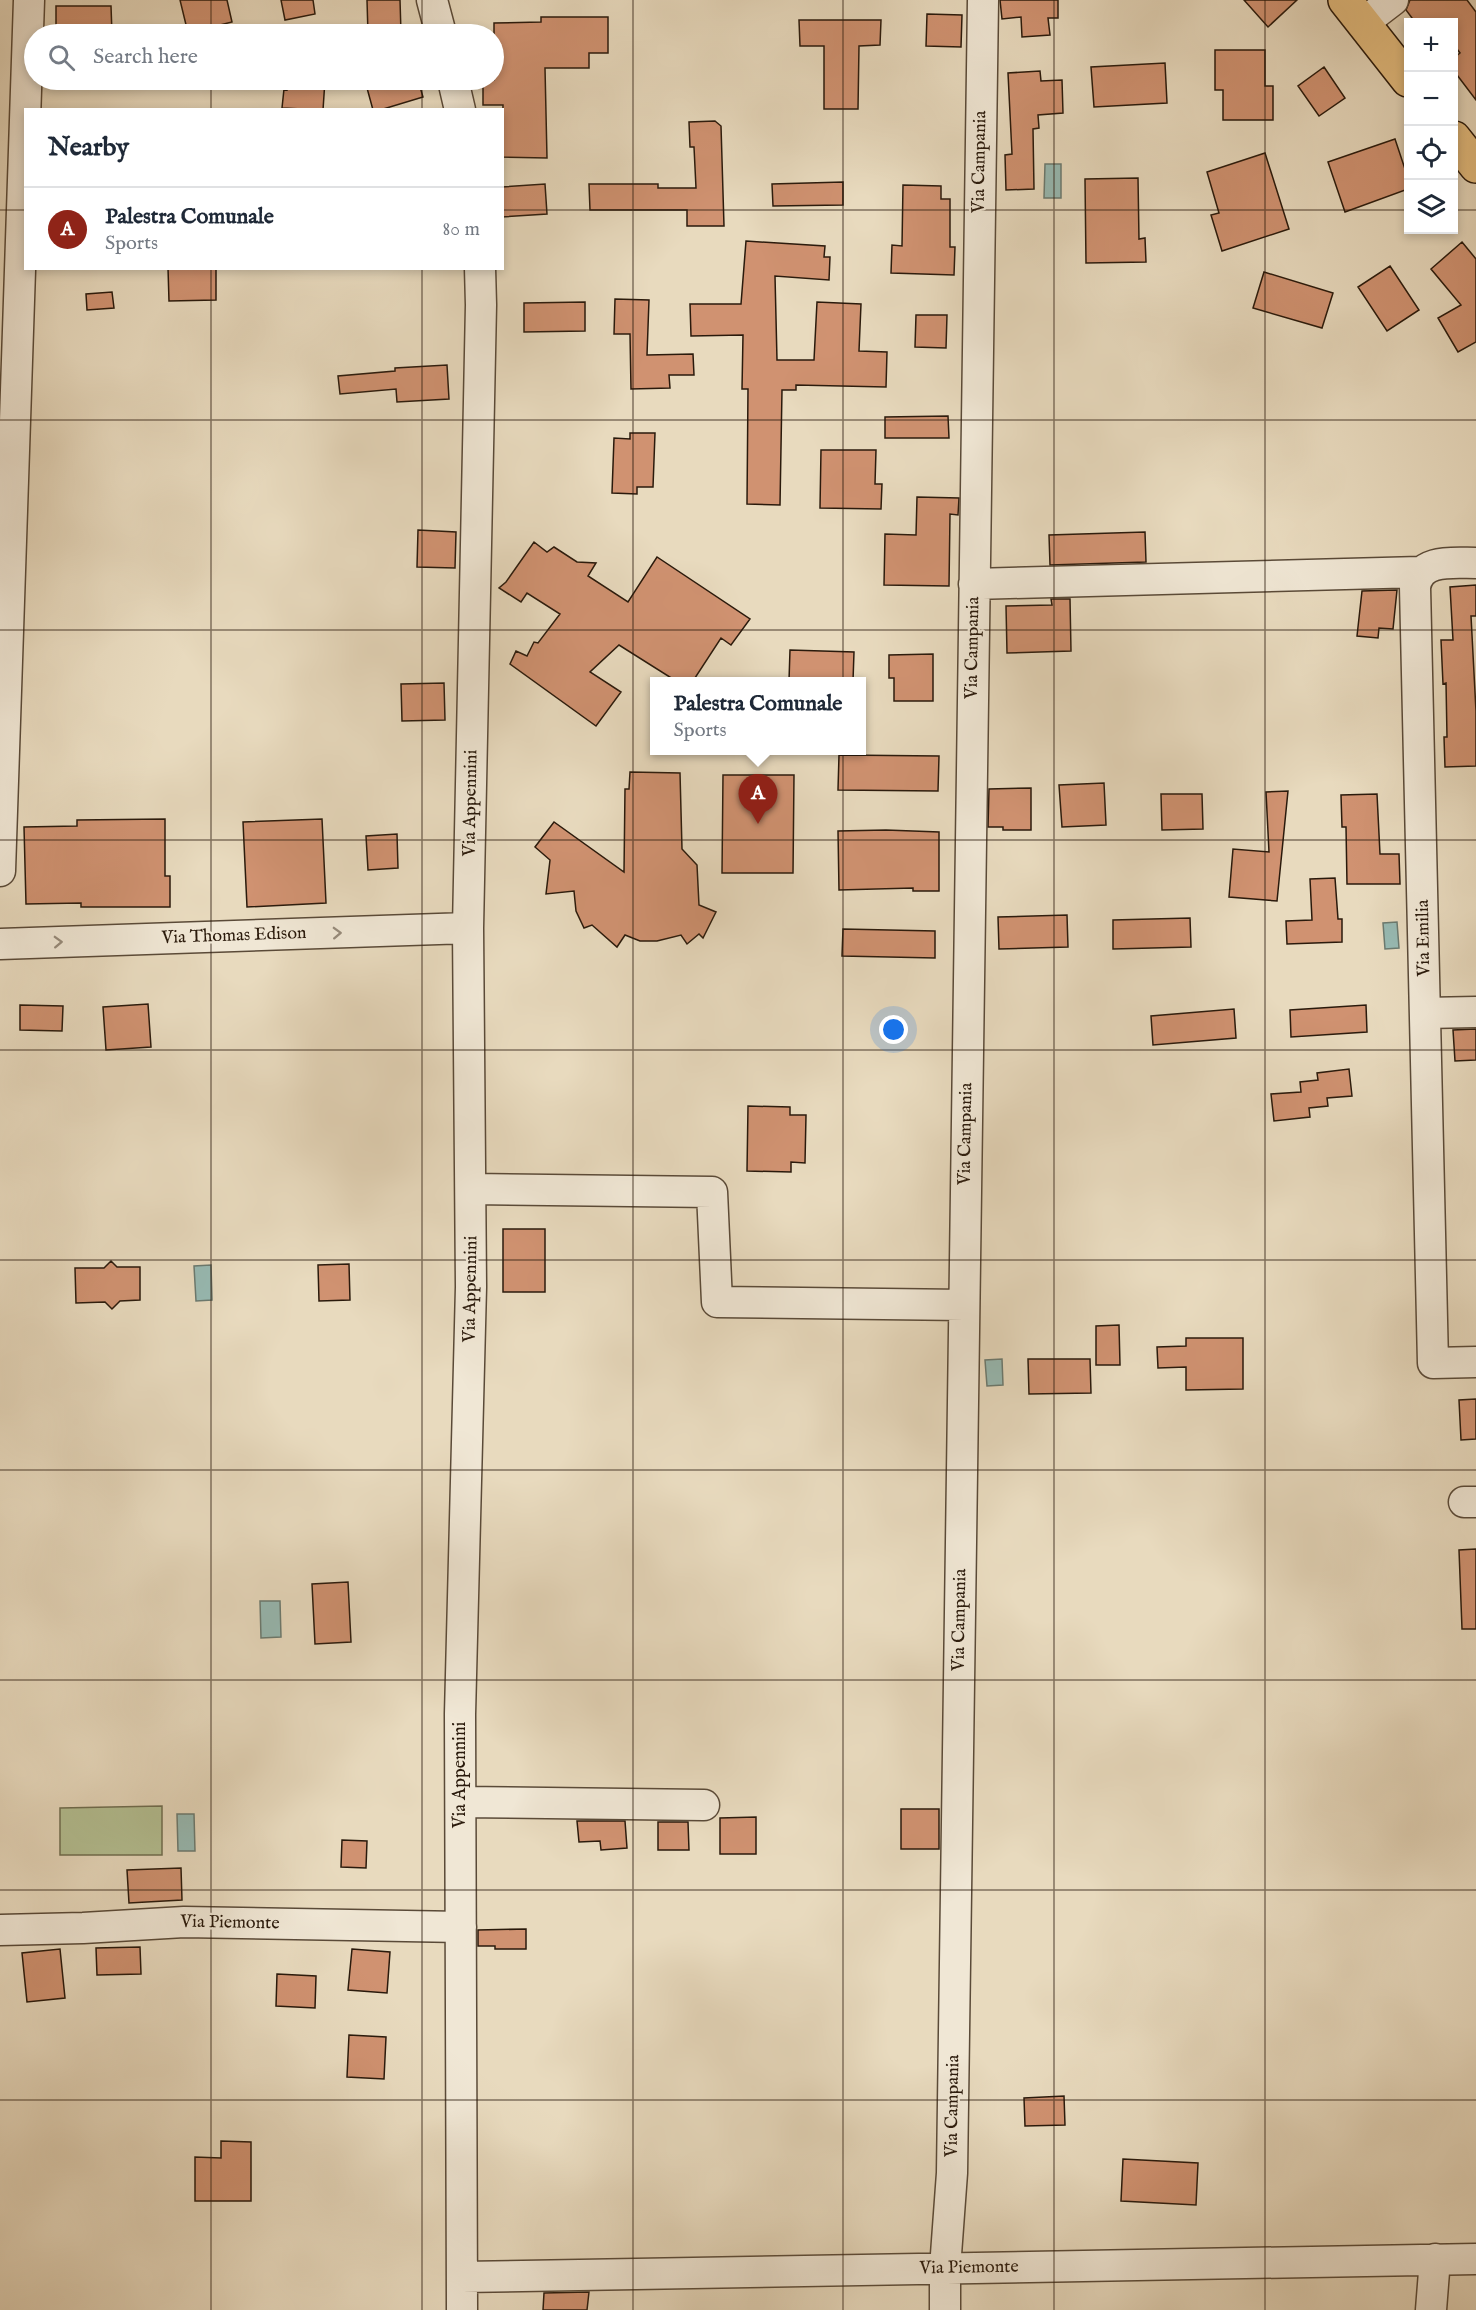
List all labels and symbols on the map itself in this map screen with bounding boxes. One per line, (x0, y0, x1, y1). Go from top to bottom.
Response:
street label: Via Campania (968, 110, 992, 214)
street label: Via Campania (961, 596, 985, 700)
street label: Via Appennini (459, 749, 483, 858)
pin: A (738, 774, 777, 824)
street label: Via Emilia (1412, 899, 1436, 978)
street label: Via Thomas Edison (160, 922, 307, 950)
one-way arrow (333, 926, 342, 939)
one-way arrow (54, 936, 63, 948)
your location (879, 1015, 908, 1044)
street label: Via Campania (954, 1082, 978, 1186)
street label: Via Appennini (459, 1235, 483, 1344)
street label: Via Campania (948, 1568, 972, 1672)
street label: Via Appennini (449, 1722, 472, 1829)
street label: Via Piemonte (179, 1911, 280, 1935)
street label: Via Campania (941, 2054, 965, 2158)
street label: Via Piemonte (918, 2256, 1019, 2280)

